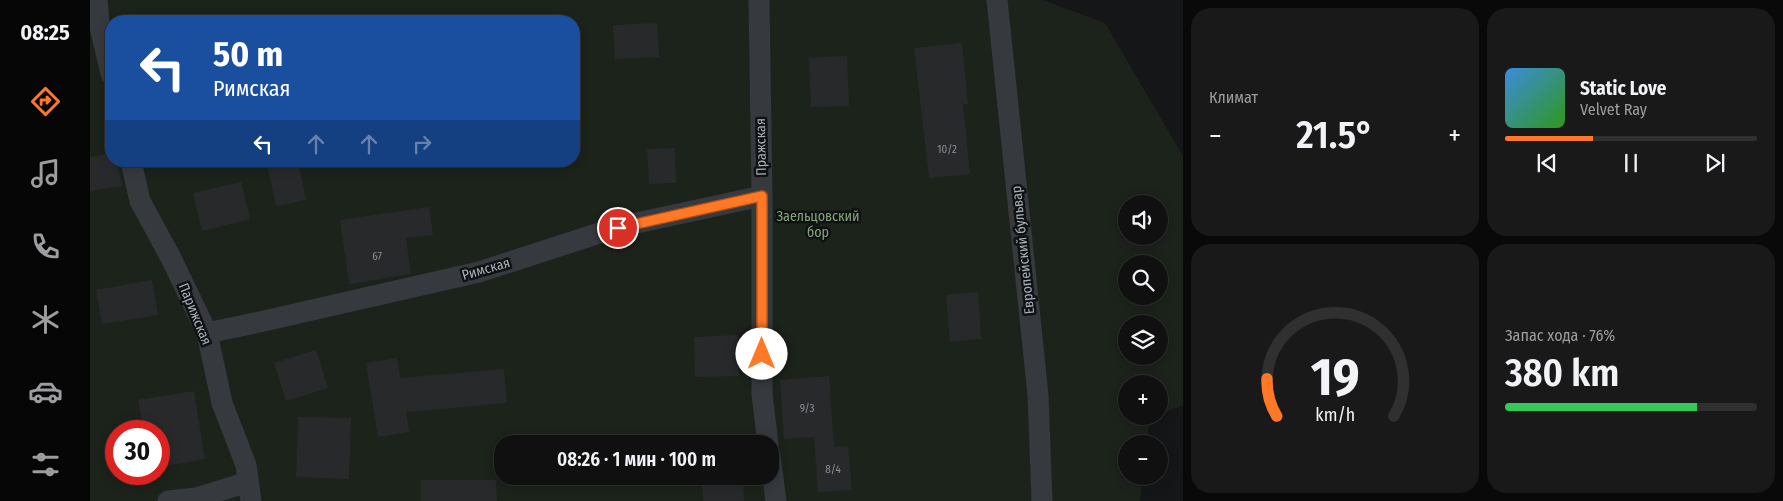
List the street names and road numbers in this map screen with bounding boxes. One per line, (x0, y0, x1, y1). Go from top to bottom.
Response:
street label: Пражская (752, 118, 770, 176)
street label: Европейский бульвар (1008, 185, 1038, 315)
street label: Римская (460, 254, 512, 284)
street label: Парижская (175, 281, 215, 347)

